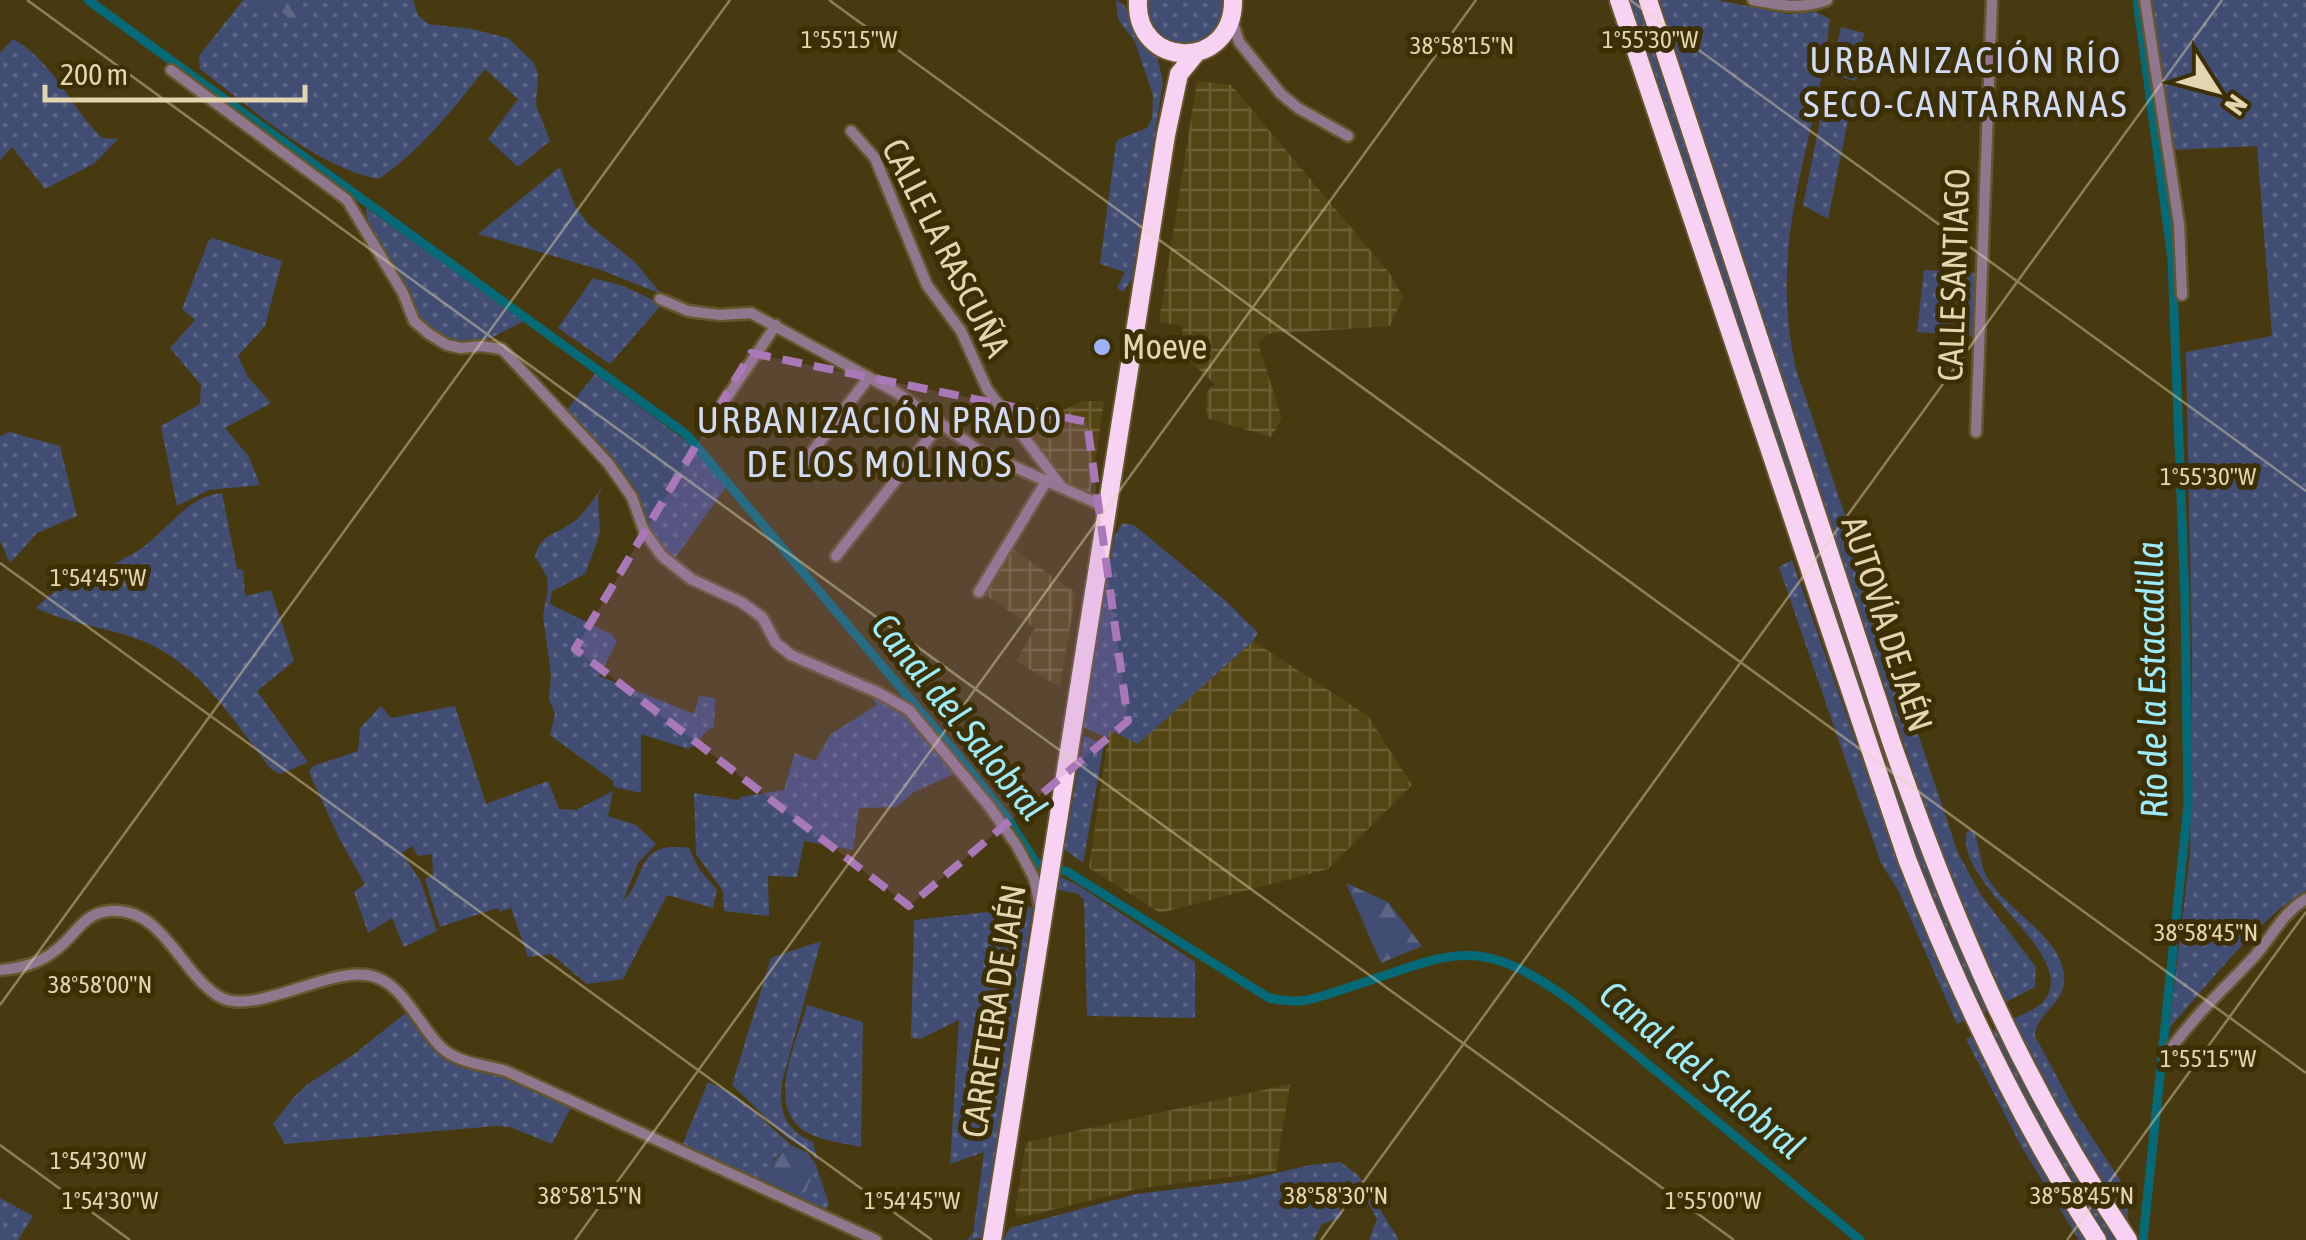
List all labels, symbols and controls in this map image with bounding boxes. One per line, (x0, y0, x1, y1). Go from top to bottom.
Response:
text: 1°55'15"W (801, 25, 898, 53)
text: 1°55'30"W (1602, 25, 1699, 53)
text: 38°58'15"N (1410, 31, 1514, 59)
district label: URBANIZACIÓN RÍO SECO-CANTARRANAS (1803, 38, 2129, 125)
scale bar (45, 40, 305, 102)
north arrow (2166, 40, 2266, 140)
text: 200 m (60, 57, 128, 91)
text: N (2218, 89, 2254, 121)
street label: CALLE LA RASCUÑA (875, 132, 1019, 364)
street label: CALLE SANTIAGO (1929, 168, 1977, 382)
place label: Moeve (1122, 326, 1207, 366)
marker: Moeve (1091, 336, 1113, 358)
district label: URBANIZACIÓN PRADO DE LOS MOLINOS (696, 398, 1064, 485)
text: 1°55'30"W (2160, 462, 2257, 490)
street label: AUTOVÍA DE JAÉN (1834, 511, 1942, 736)
water label: Río de la Estacadilla (2128, 541, 2175, 819)
text: 1°54'45"W (50, 563, 147, 591)
water label: Canal del Salobral (863, 605, 1056, 829)
street label: CARRETERA DE JAÉN (953, 881, 1033, 1140)
text: 38°58'45"N (2154, 918, 2258, 946)
text: 38°58'00"N (48, 970, 152, 998)
water label: Canal del Salobral (1591, 972, 1813, 1168)
text: 1°55'15"W (2160, 1044, 2257, 1072)
text: 1°54'30"W (50, 1146, 147, 1174)
text: 38°58'15"N (538, 1181, 642, 1209)
text: 38°58'30"N (1284, 1181, 1388, 1209)
text: 38°58'45"N (2030, 1181, 2134, 1209)
text: 1°54'30"W (62, 1186, 159, 1214)
text: 1°54'45"W (864, 1186, 961, 1214)
text: 1°55'00"W (1665, 1186, 1762, 1214)

